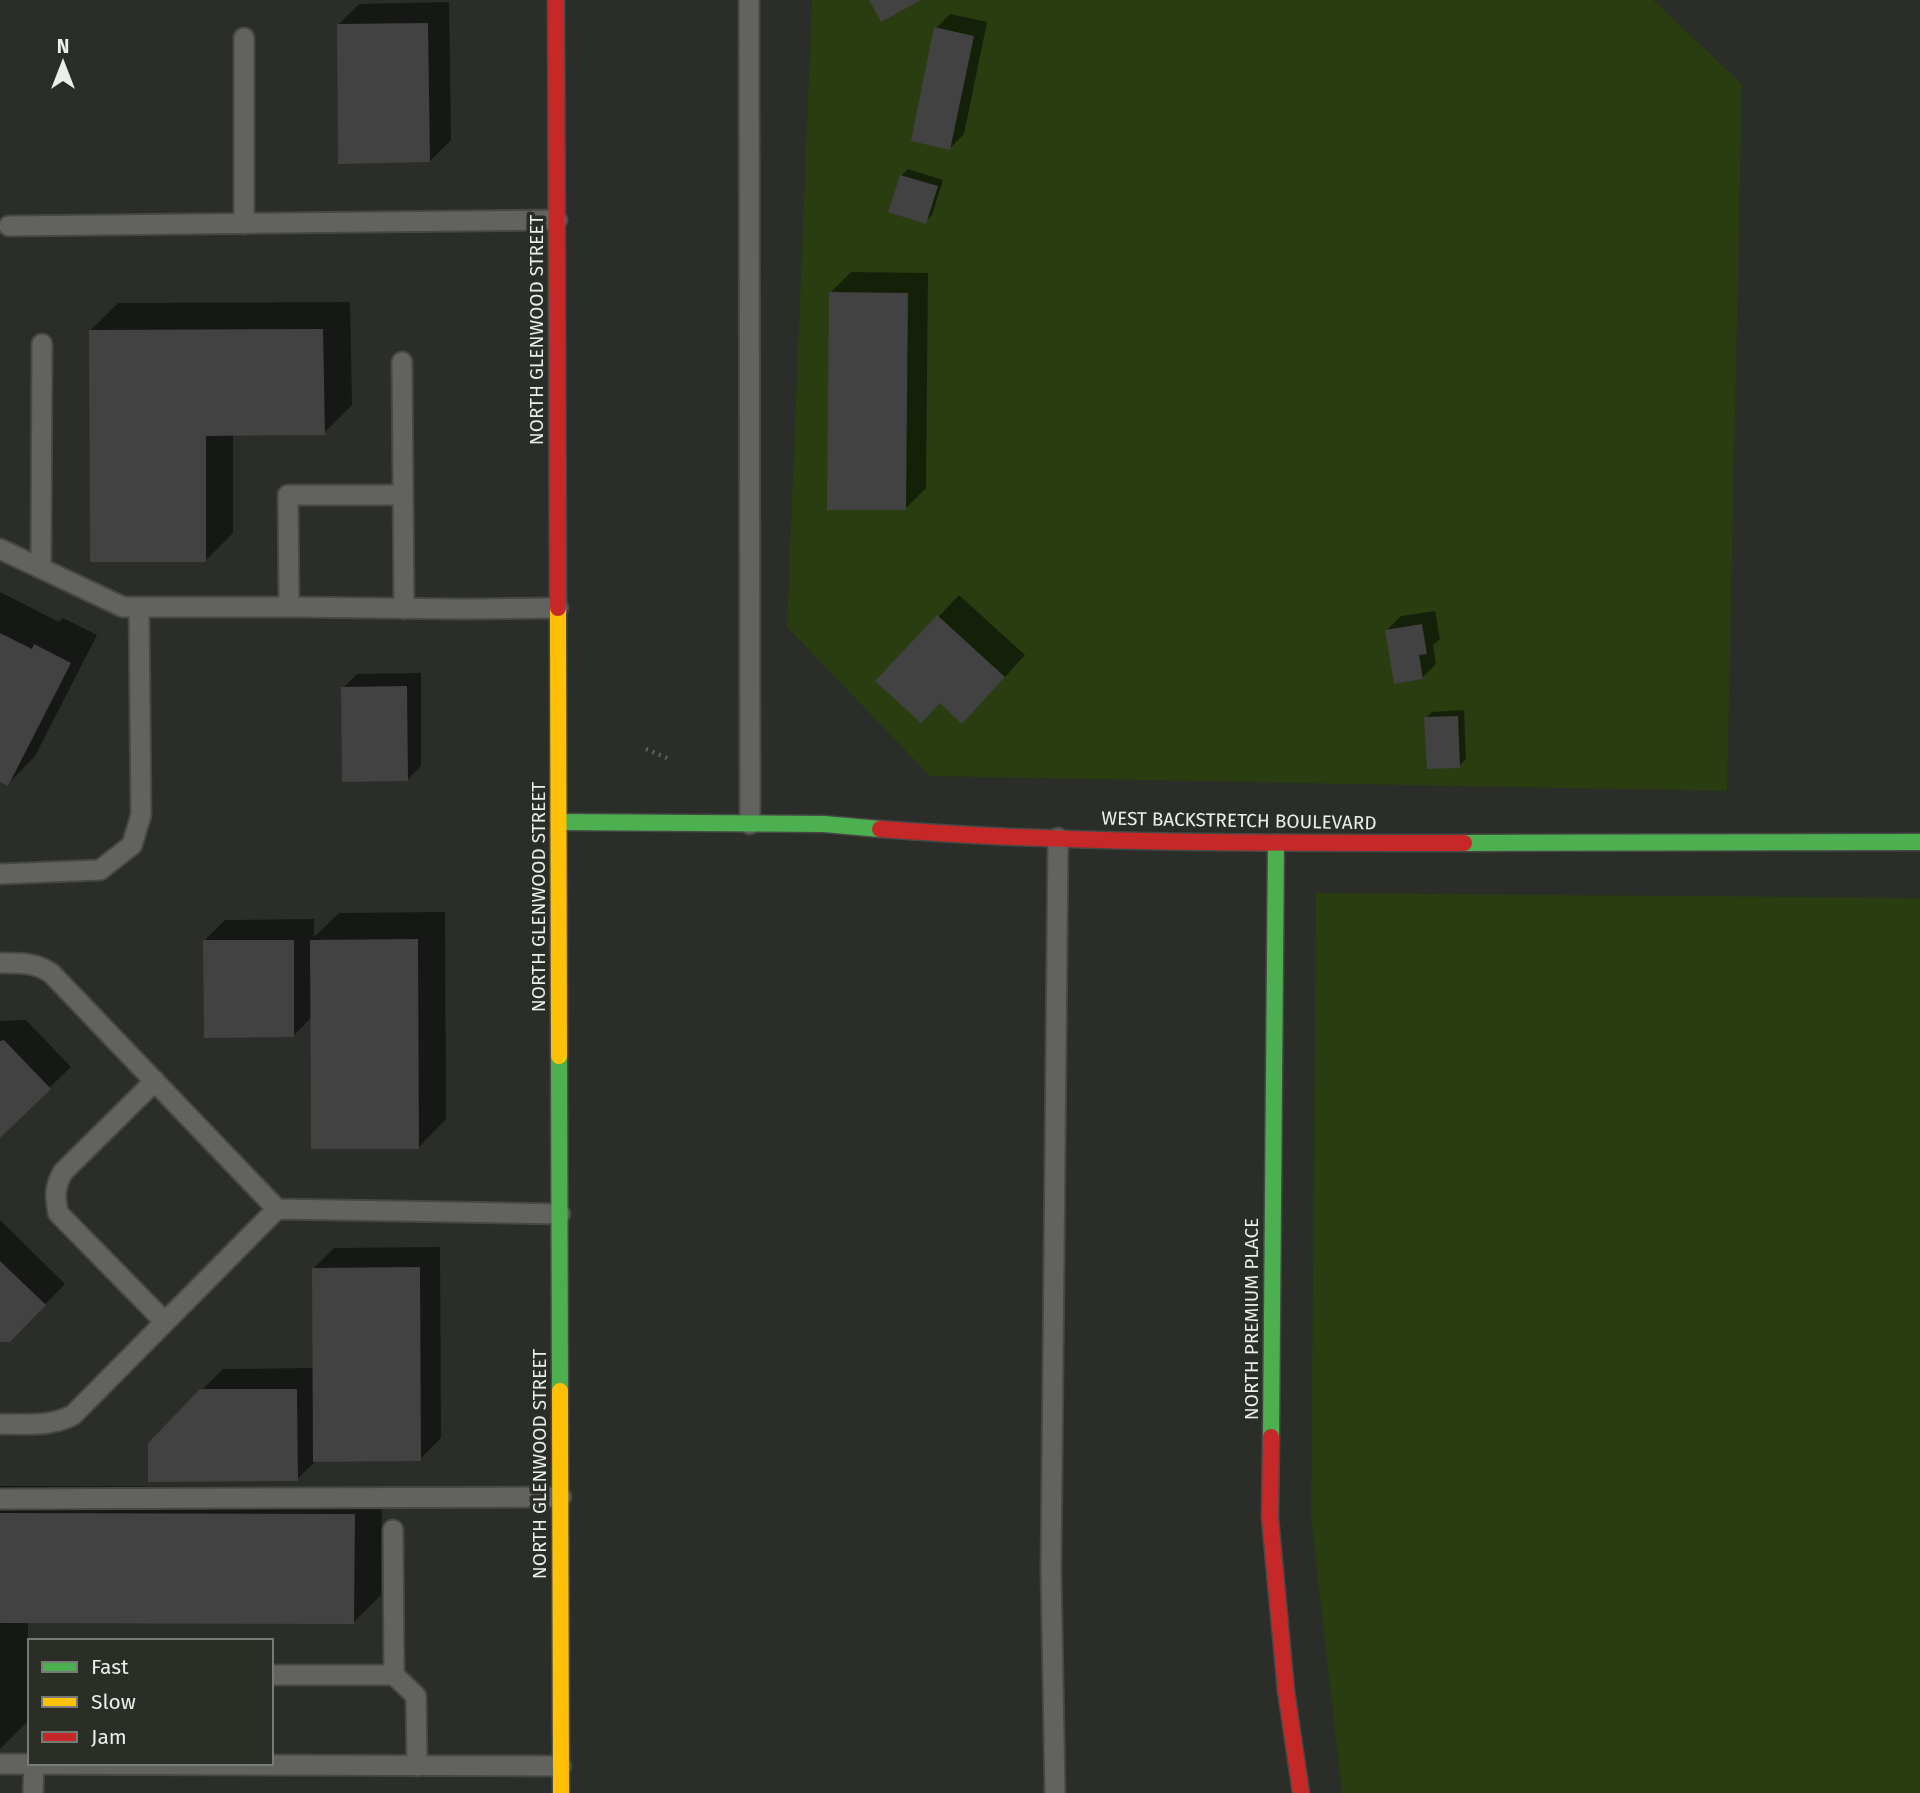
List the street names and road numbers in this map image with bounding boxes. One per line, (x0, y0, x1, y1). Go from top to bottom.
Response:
street label: NORTH GLENWOOD STREET (525, 215, 548, 445)
street label: NORTH GLENWOOD STREET (527, 782, 550, 1012)
street label: WEST BACKSTRETCH BOULEVARD (1101, 807, 1377, 834)
street label: NORTH PREMIUM PLACE (1240, 1218, 1263, 1420)
street label: NORTH GLENWOOD STREET (528, 1349, 551, 1579)

